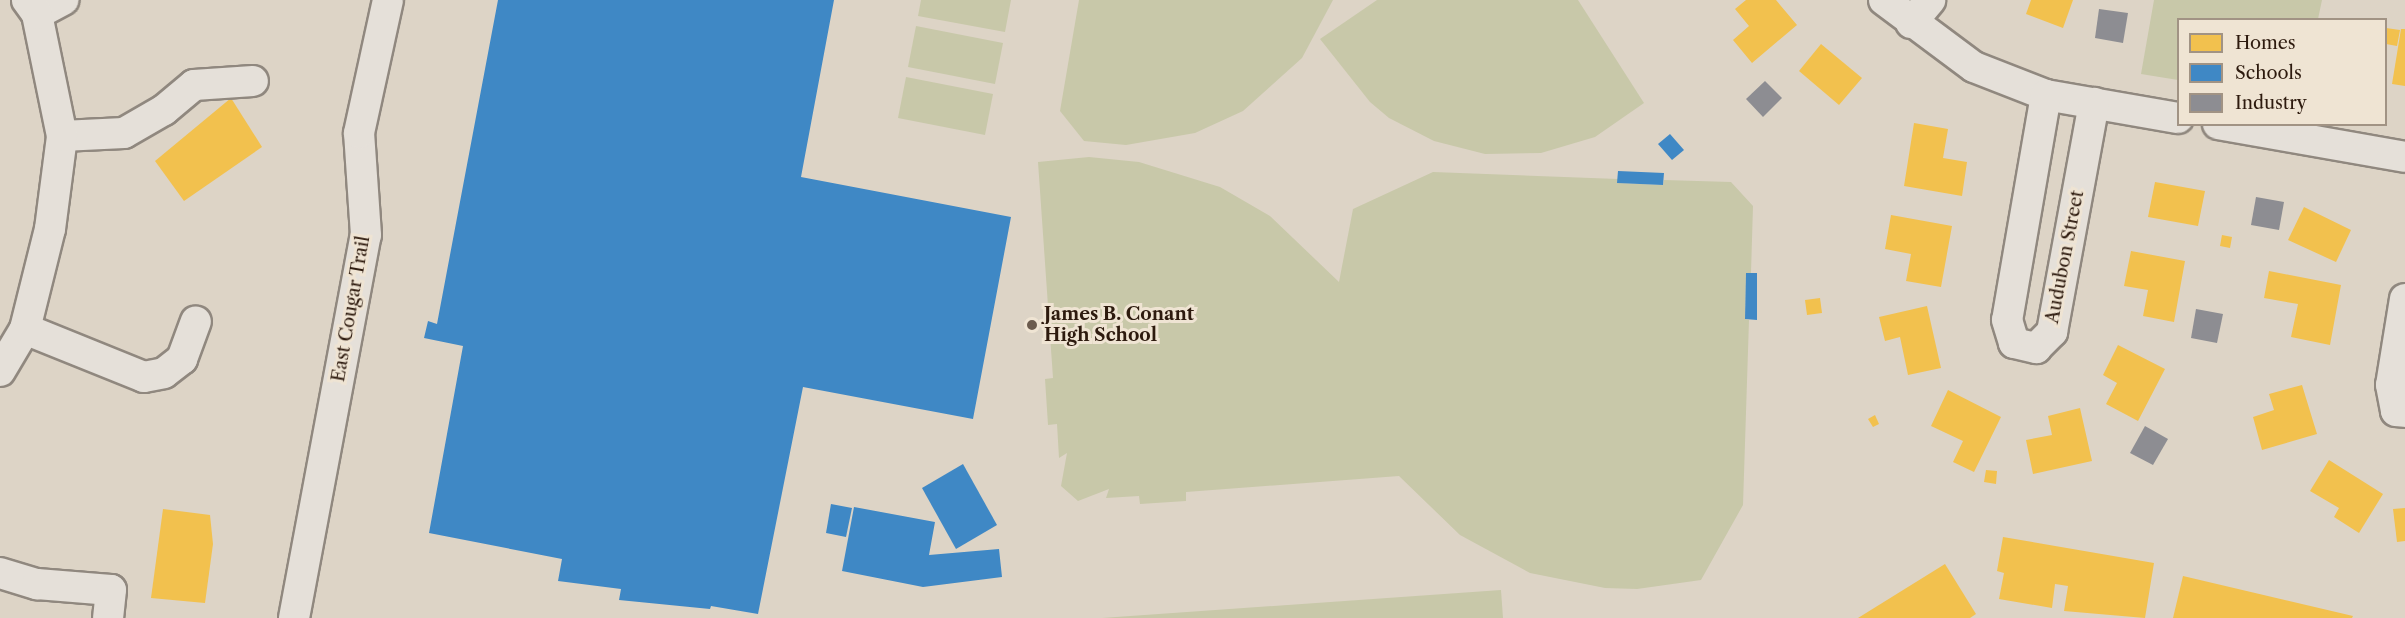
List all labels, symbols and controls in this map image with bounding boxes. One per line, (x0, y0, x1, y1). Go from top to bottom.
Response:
legend (2177, 18, 2387, 126)
text: Homes (2235, 32, 2296, 54)
text: Schools (2235, 62, 2302, 84)
text: Industry (2235, 92, 2307, 114)
street label: Audubon Street (2042, 189, 2088, 325)
street label: East Cougar Trail (327, 234, 375, 384)
place label: James B. Conant High School (1044, 304, 1194, 346)
marker: James B. Conant High School (1025, 318, 1039, 332)

